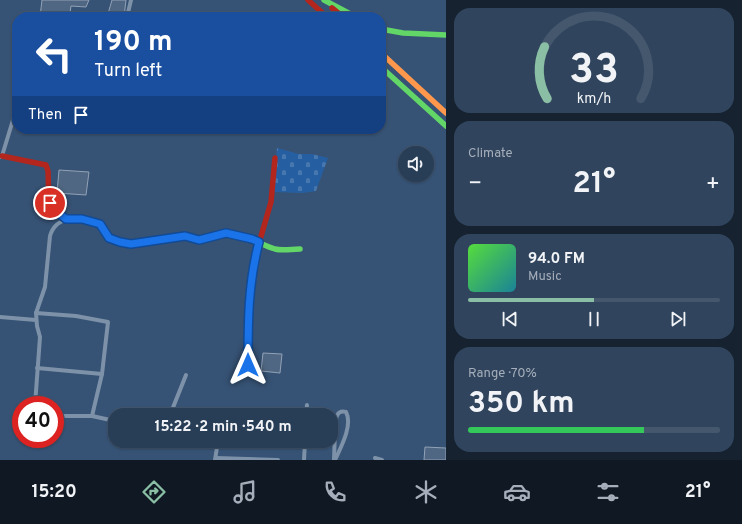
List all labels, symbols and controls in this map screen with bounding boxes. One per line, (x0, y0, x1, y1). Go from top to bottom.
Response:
text: 190 m (94, 25, 172, 61)
icon: left (28, 28, 80, 80)
text: 33 (569, 44, 619, 97)
text: Turn left (94, 60, 162, 83)
text: km/h (577, 89, 611, 107)
icon: arrive (70, 104, 92, 126)
text: Then (28, 106, 62, 125)
map controls (398, 146, 434, 182)
button: sound (398, 146, 434, 182)
text: Climate (468, 146, 513, 162)
text: 21° (573, 166, 615, 203)
text: − (468, 171, 482, 198)
text: + (706, 171, 720, 198)
pin (33, 186, 67, 220)
icon: arrive (39, 192, 61, 214)
text: 94.0 FM (528, 250, 585, 269)
text: Music (528, 269, 562, 285)
icon: previous (499, 308, 521, 330)
icon: pause (583, 308, 605, 330)
icon: next (667, 308, 689, 330)
position arrow (227, 344, 269, 386)
text: Range · 70% (468, 366, 537, 382)
text: 350 km (468, 386, 575, 423)
speed limit sign: 40 (12, 396, 64, 448)
text: 15:22 · 2 min · 540 m (154, 418, 292, 437)
icon: directions (140, 478, 168, 506)
icon: music (231, 478, 259, 506)
icon: phone (321, 478, 349, 506)
icon: climate (412, 478, 440, 506)
icon: car (503, 478, 531, 506)
icon: filters (594, 478, 622, 506)
text: 15:20 (31, 481, 77, 504)
text: 21° (685, 481, 711, 504)

